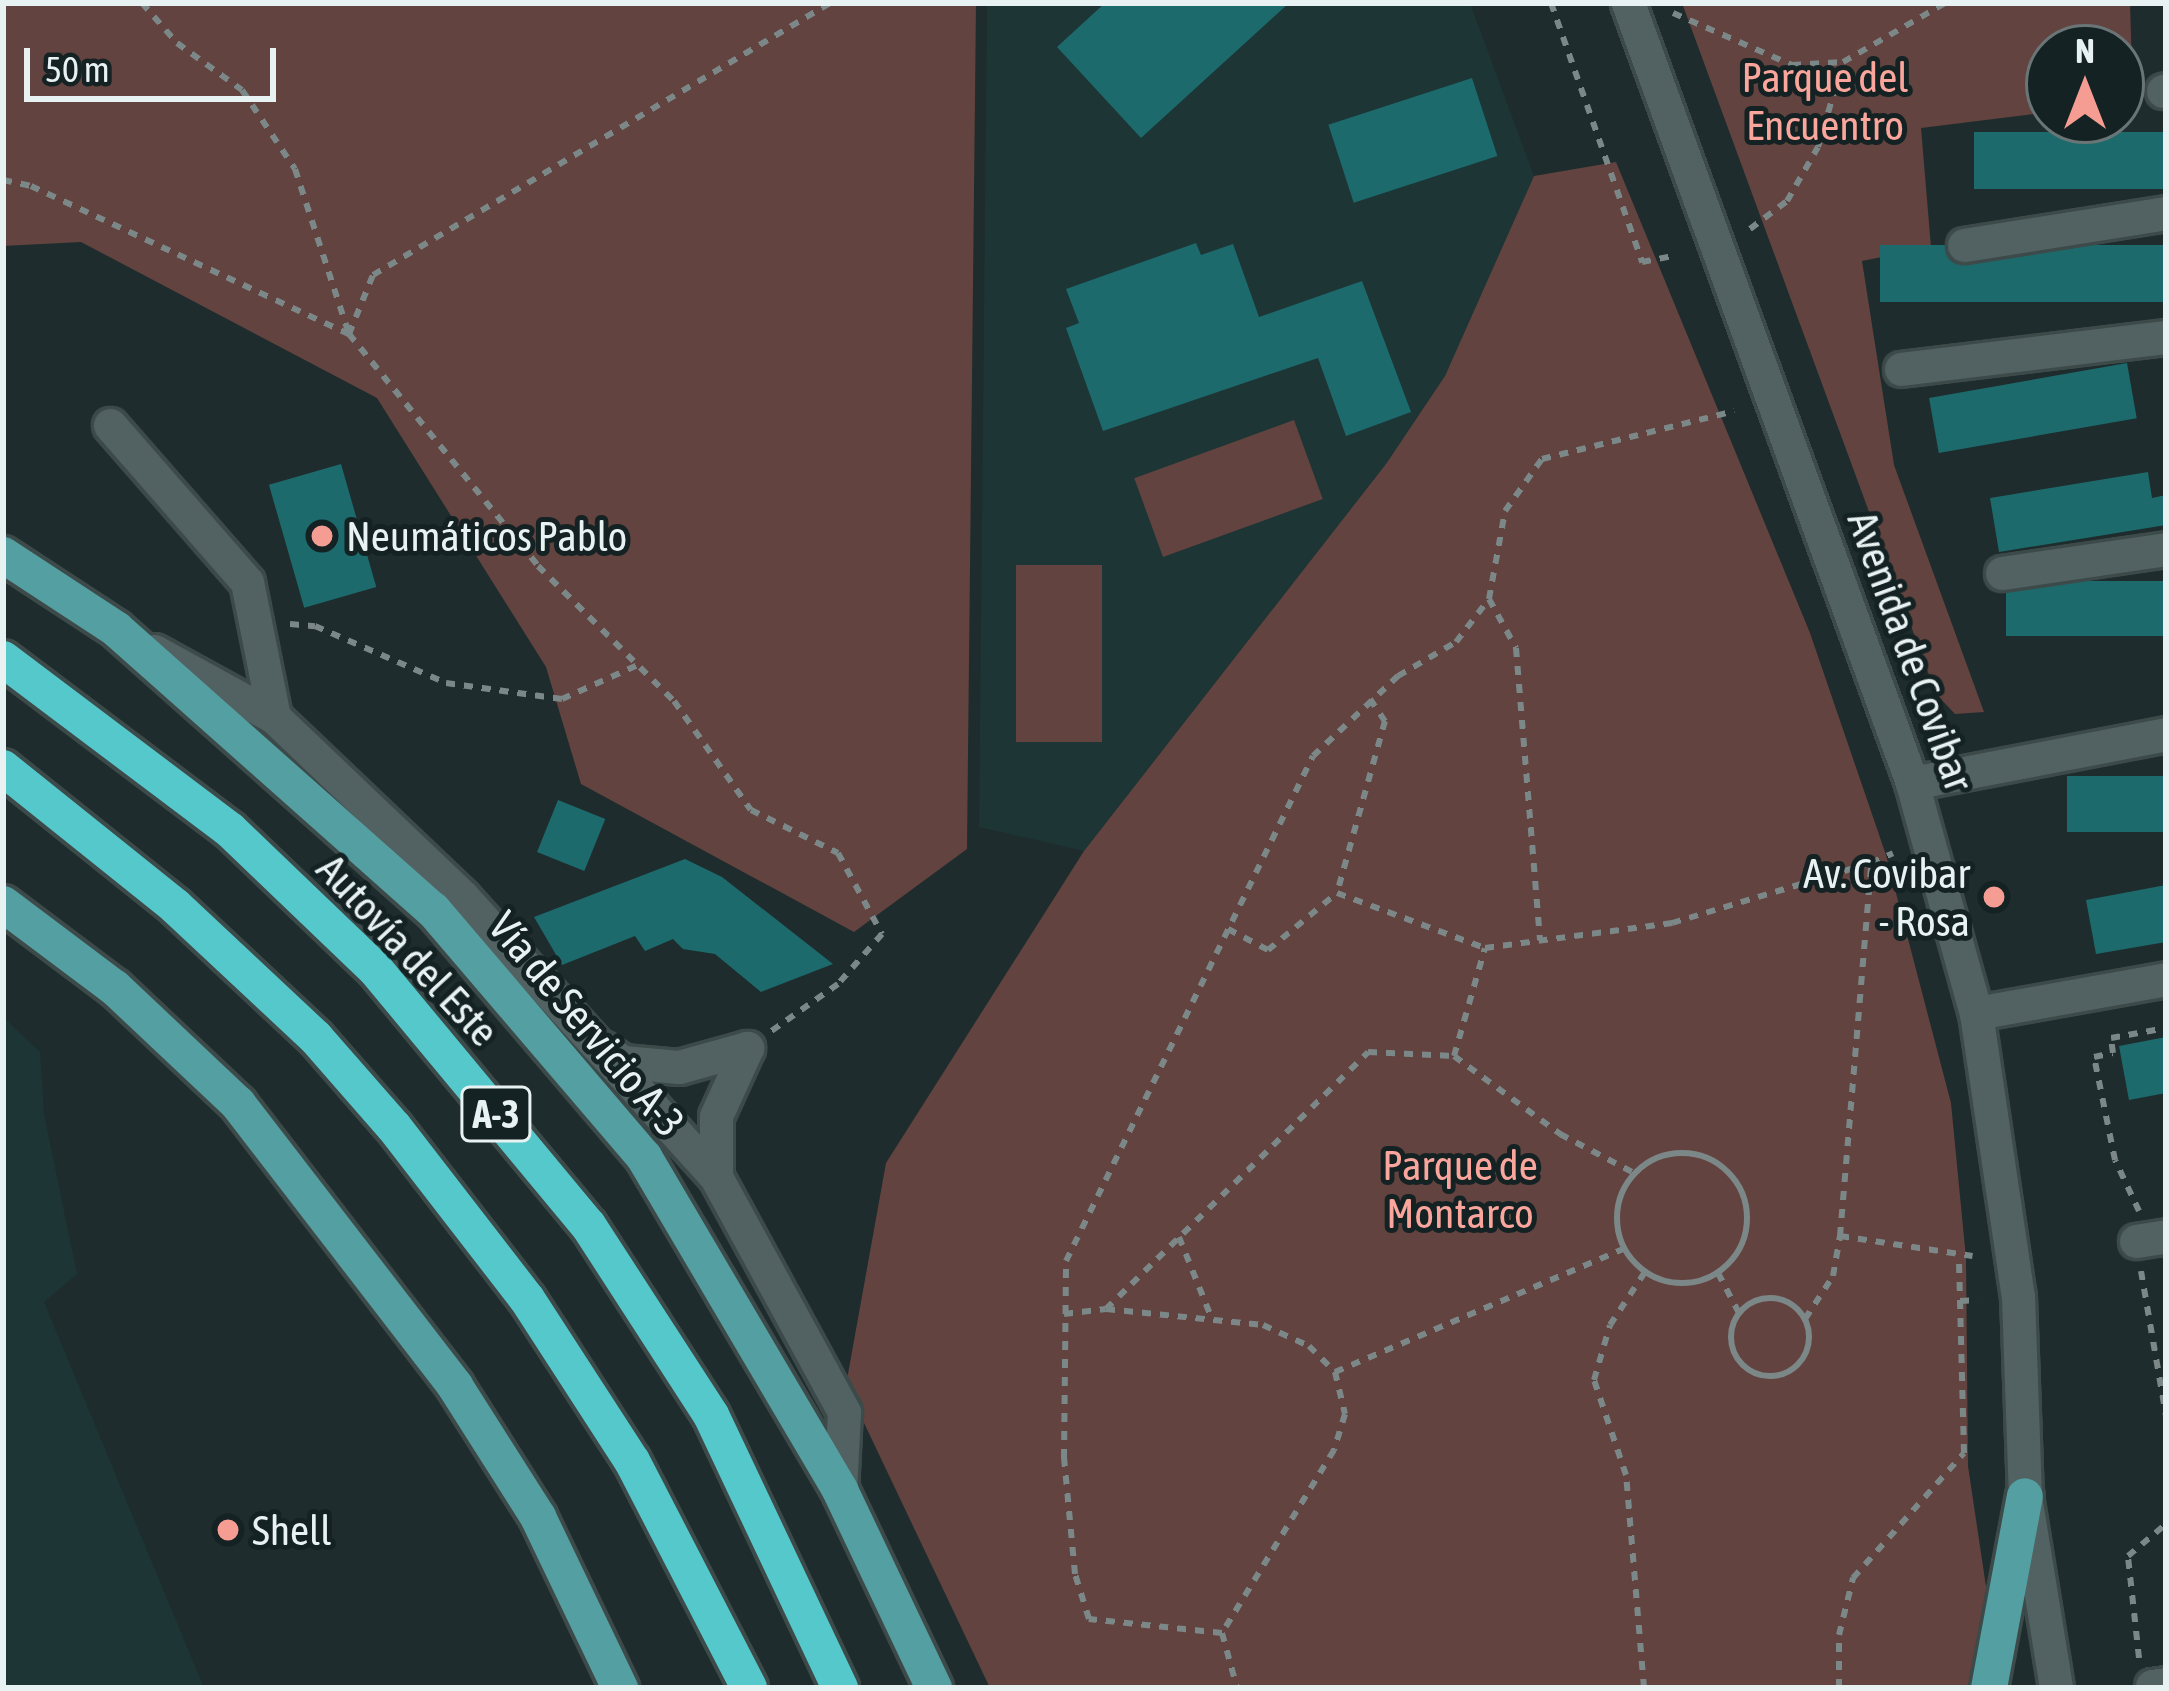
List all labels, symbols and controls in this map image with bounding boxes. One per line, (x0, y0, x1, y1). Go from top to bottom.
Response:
scale bar (30, 24, 282, 98)
north arrow (2025, 24, 2145, 144)
text: N (2075, 32, 2095, 70)
text: 50 m (45, 48, 110, 90)
park label: Parque del Encuentro (1742, 52, 1908, 150)
street label: Avenida de Covibar (1837, 504, 1985, 798)
place label: Neumáticos Pablo (346, 511, 627, 561)
marker: Neumáticos Pablo (309, 523, 335, 549)
street label: Autovía del Este (307, 844, 509, 1056)
place label: Av. Covibar - Rosa (1803, 848, 1970, 946)
marker: Av. Covibar - Rosa (1981, 884, 2007, 910)
street label: Vía de Servicio A-3 (478, 901, 696, 1147)
road number: A-3 (460, 1081, 532, 1147)
park label: Parque de Montarco (1382, 1140, 1538, 1238)
place label: Shell (252, 1505, 331, 1555)
marker: Shell (215, 1517, 241, 1543)

